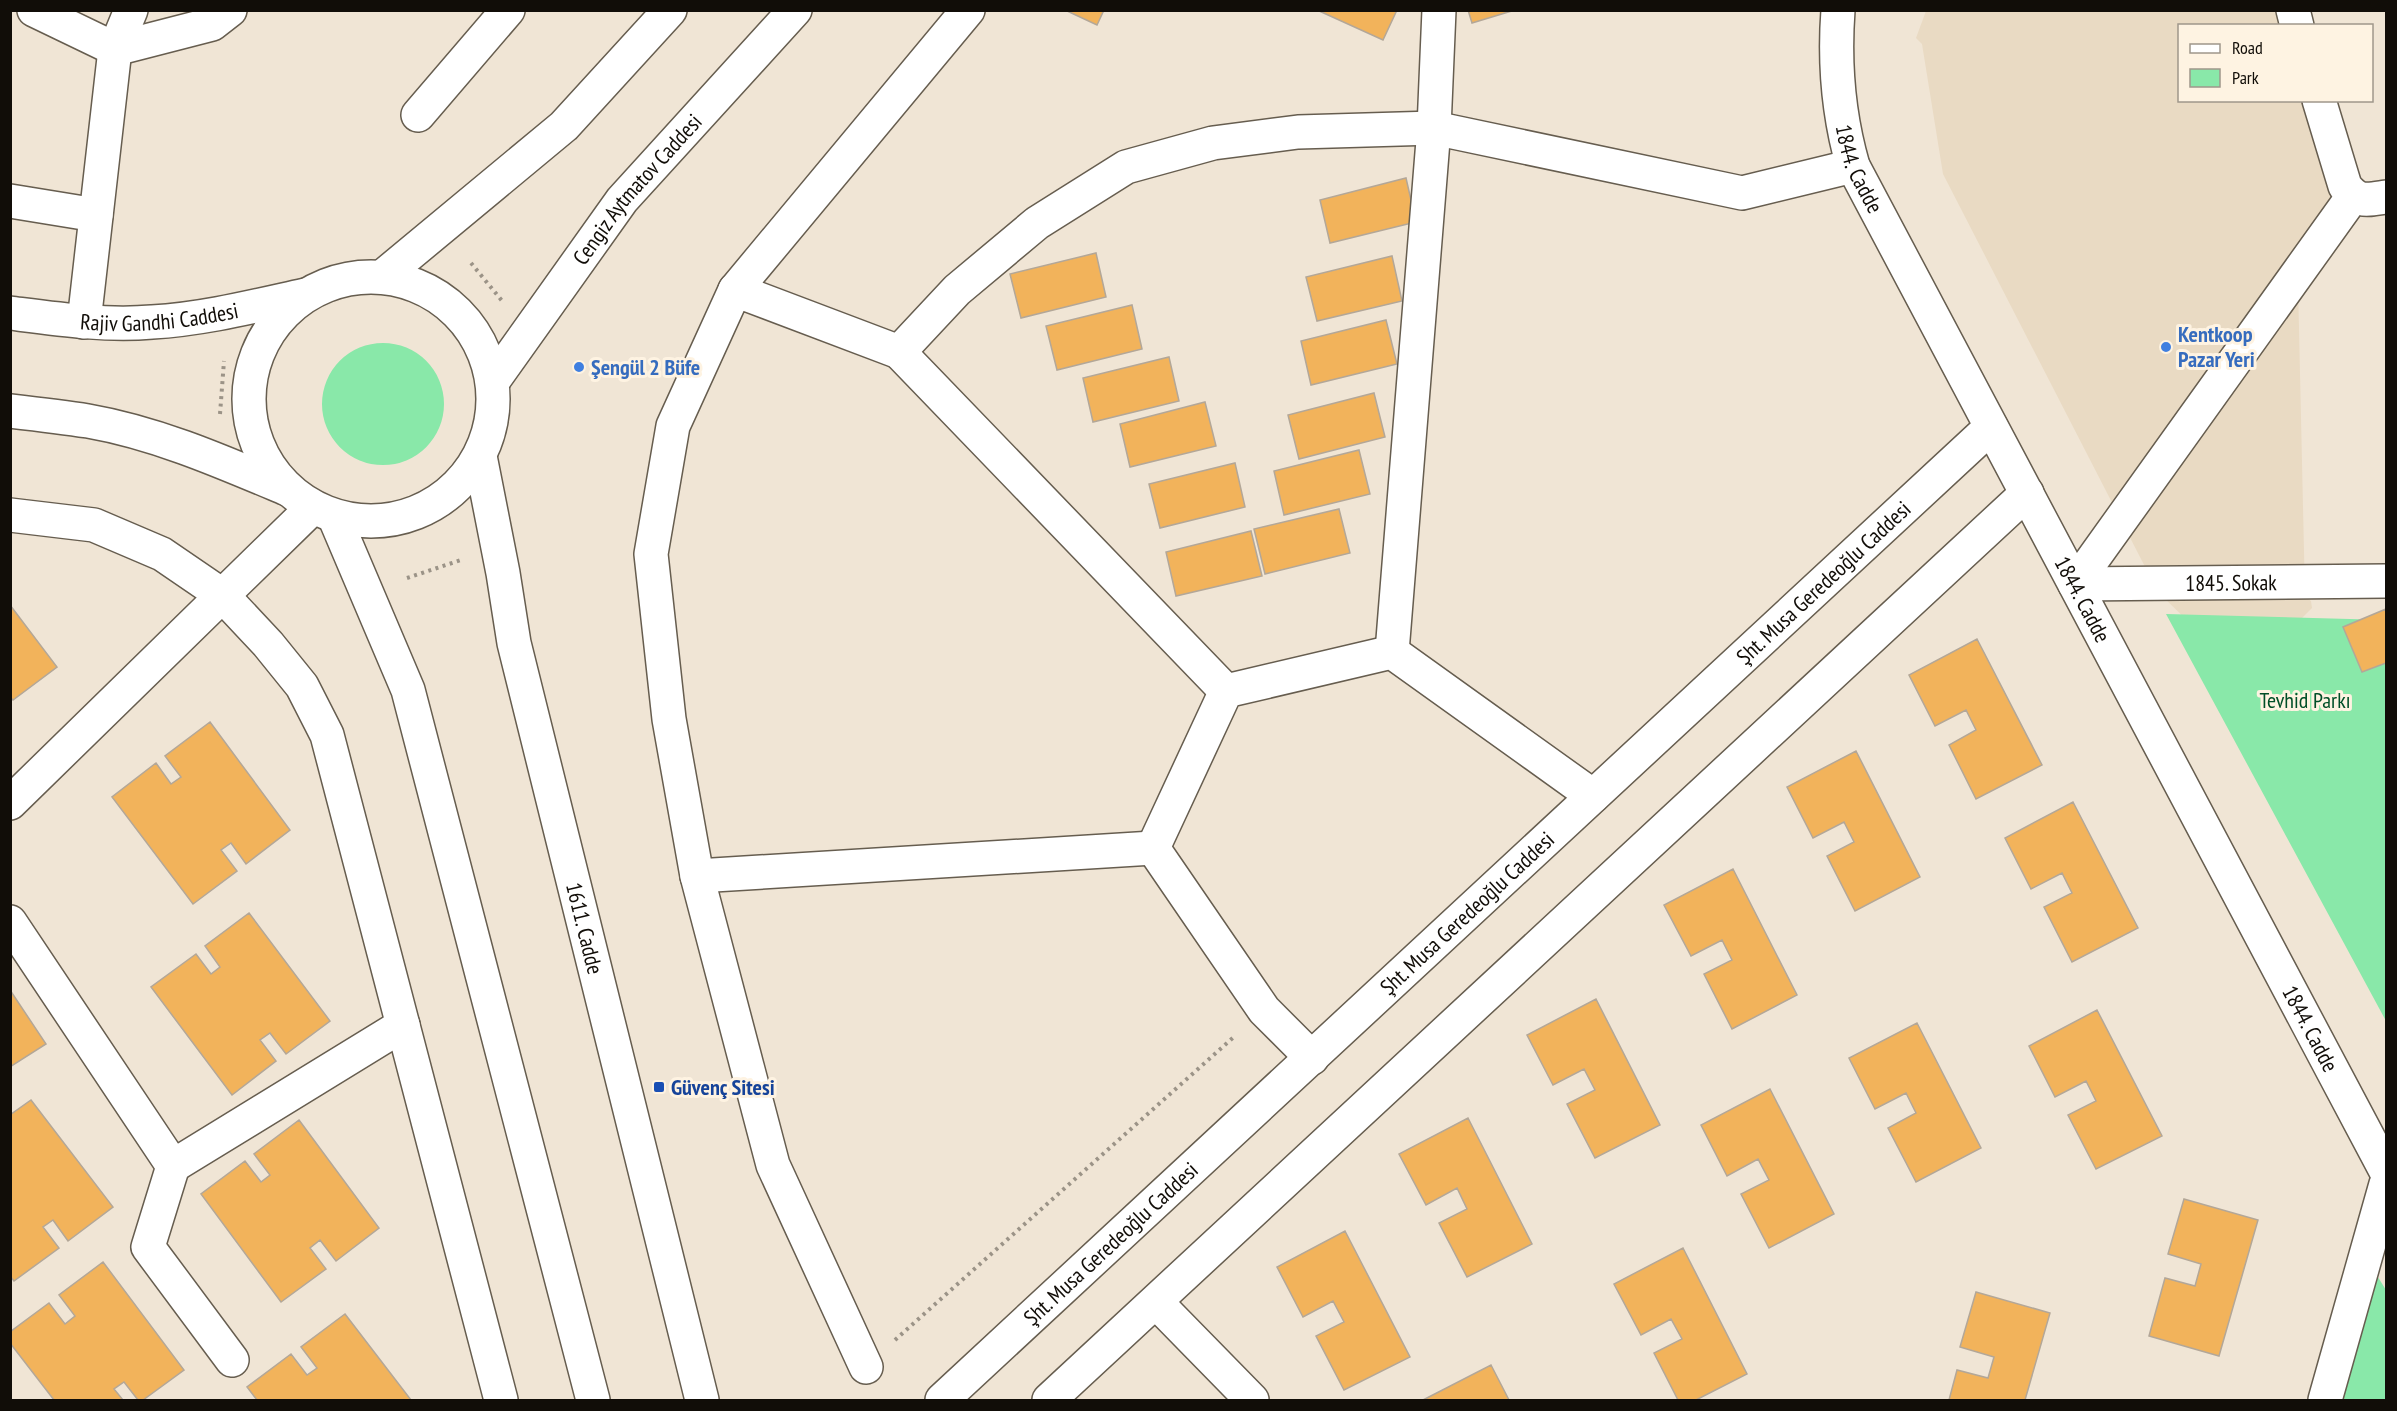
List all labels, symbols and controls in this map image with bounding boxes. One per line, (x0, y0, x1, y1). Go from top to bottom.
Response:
legend (2178, 24, 2373, 102)
text: Road (2232, 36, 2263, 59)
text: Park (2232, 66, 2259, 89)
street label: Cengiz Aytmatov Caddesi (566, 108, 708, 270)
street label: 1844. Cadde (1830, 122, 1889, 218)
street label: Rajiv Gandhi Caddesi (79, 296, 241, 337)
place label: Kentkoop Pazar Yeri (2178, 320, 2255, 373)
marker: Kentkoop Pazar Yeri (2159, 340, 2173, 354)
place label: Şengül 2 Büfe (591, 353, 700, 381)
marker: Şengül 2 Büfe (572, 360, 586, 374)
street label: Şht. Musa Geredeoğlu Caddesi (1730, 495, 1916, 670)
street label: 1844. Cadde (2049, 551, 2117, 647)
street label: 1845. Sokak (2185, 568, 2277, 597)
park label: Tevhid Parkı (2260, 686, 2350, 714)
street label: Şht. Musa Geredeoğlu Caddesi (1374, 825, 1560, 1001)
street label: 1611. Cadde (560, 879, 610, 977)
street label: 1844. Cadde (2276, 981, 2345, 1076)
place label: Güvenç Sitesi (671, 1073, 775, 1101)
marker: Güvenç Sitesi (652, 1080, 666, 1094)
street label: Şht. Musa Geredeoğlu Caddesi (1018, 1156, 1204, 1331)

